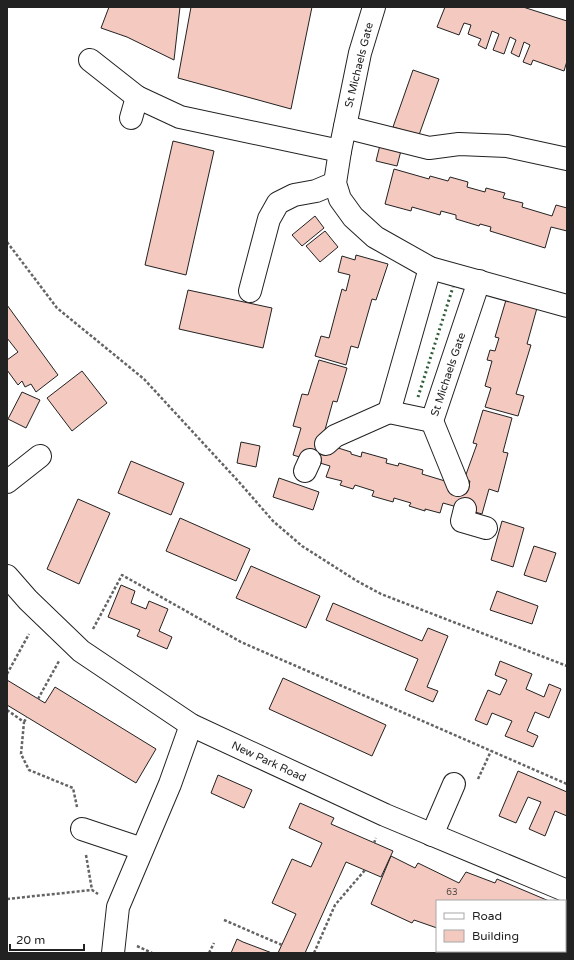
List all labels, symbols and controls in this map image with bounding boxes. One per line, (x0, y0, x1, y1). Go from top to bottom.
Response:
street label: St Michaels Gate (342, 21, 376, 109)
street label: St Michaels Gate (428, 331, 468, 418)
street label: New Park Road (230, 738, 308, 784)
house number: 63 (446, 887, 458, 898)
legend (436, 900, 566, 952)
text: Road (472, 909, 502, 923)
scale bar (10, 926, 84, 952)
text: Building (472, 929, 519, 943)
text: 20 m (16, 933, 45, 947)

